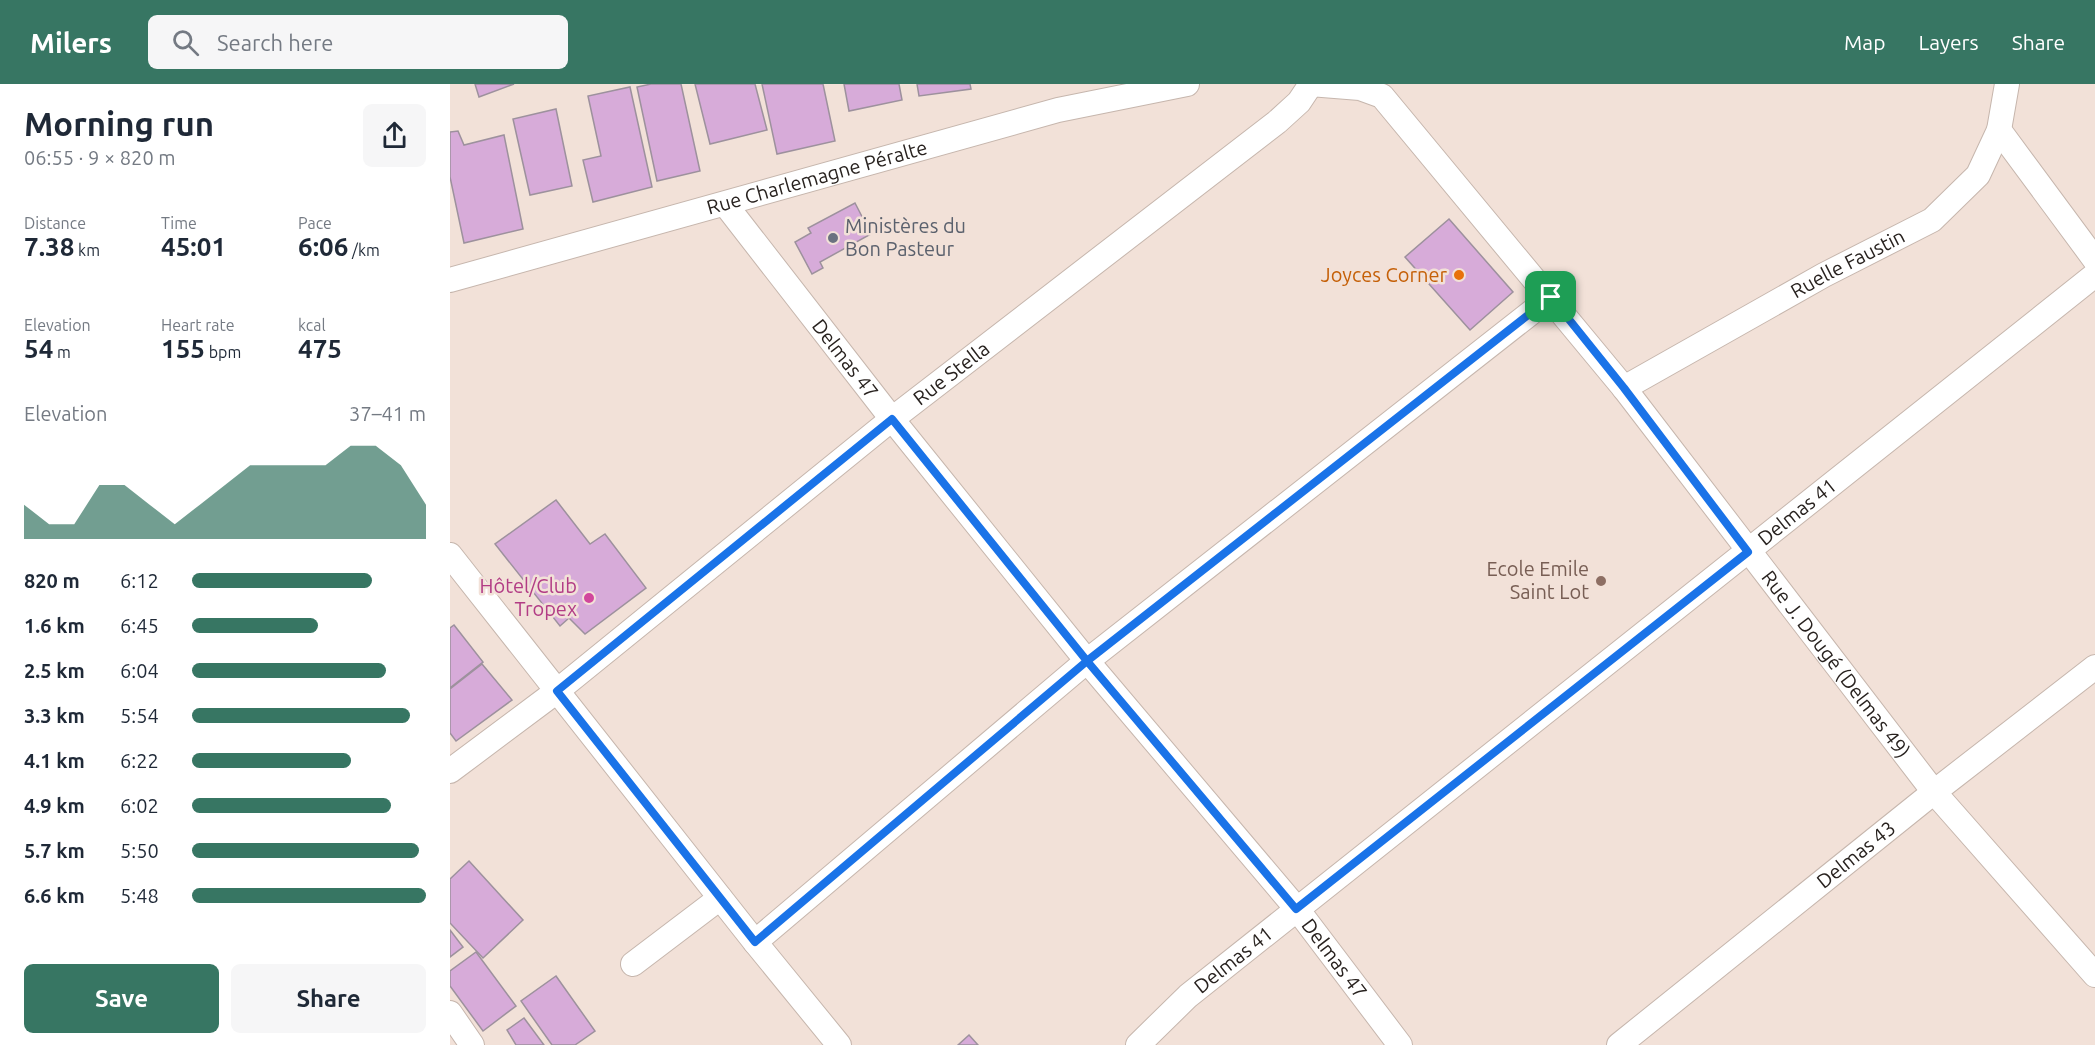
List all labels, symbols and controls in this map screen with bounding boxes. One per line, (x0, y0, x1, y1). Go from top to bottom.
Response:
search box (148, 15, 568, 69)
icon: search (169, 26, 202, 59)
text: Milers (30, 27, 112, 58)
text: Search here (217, 30, 333, 55)
text: Map (1844, 30, 1885, 54)
text: Layers (1918, 30, 1979, 54)
text: Share (2012, 30, 2065, 54)
button: share (363, 104, 426, 167)
text: Morning run (24, 105, 214, 142)
street label: Rue Charlemagne Péralte (704, 135, 930, 219)
text: 06:55 · 9 × 820 m (24, 146, 176, 169)
text: Distance (24, 214, 86, 232)
text: Time (161, 214, 197, 232)
text: Pace (298, 214, 332, 232)
place label: Ministères du Bon Pasteur (845, 214, 966, 260)
street label: Ruelle Faustin (1786, 224, 1908, 302)
marker: Ministères du Bon Pasteur (826, 231, 840, 245)
text: 7.38 (24, 232, 74, 261)
text: 45:01 (161, 232, 226, 261)
text: 6:06 (298, 232, 348, 261)
text: km (74, 241, 100, 259)
text: /km (348, 241, 380, 259)
place label: Joyces Corner (1321, 263, 1447, 286)
marker: Joyces Corner (1452, 268, 1466, 282)
pin (1525, 271, 1576, 322)
icon: arrive (1534, 280, 1567, 313)
street label: Delmas 47 (808, 314, 883, 403)
text: Elevation (24, 316, 91, 334)
text: Heart rate (161, 316, 235, 334)
text: kcal (298, 316, 326, 334)
text: 54 (24, 334, 53, 363)
text: 155 (161, 334, 205, 363)
text: 475 (298, 334, 342, 363)
street label: Rue Stella (908, 336, 994, 409)
text: m (53, 343, 71, 361)
text: bpm (205, 343, 241, 361)
text: Elevation (24, 402, 107, 425)
text: 37–41 m (349, 402, 426, 425)
street label: Delmas 41 (1753, 473, 1841, 550)
place label: Ecole Emile Saint Lot (1486, 557, 1589, 603)
street label: Rue J. Dougé (Delmas 49) (1757, 566, 1915, 762)
text: 820 m (24, 569, 80, 592)
text: 6:12 (120, 569, 159, 592)
place label: Hôtel/Club Tropex (480, 574, 577, 620)
marker: Ecole Emile Saint Lot (1594, 574, 1608, 588)
marker: Hôtel/Club Tropex (582, 591, 596, 605)
text: 1.6 km (24, 614, 85, 637)
text: 6:45 (120, 614, 159, 637)
text: 2.5 km (24, 659, 85, 682)
text: 6:04 (120, 659, 159, 682)
text: 3.3 km (24, 704, 85, 727)
text: 5:54 (120, 704, 159, 727)
text: 4.1 km (24, 749, 85, 772)
text: 6:22 (120, 749, 159, 772)
text: 4.9 km (24, 794, 85, 817)
text: 6:02 (120, 794, 159, 817)
street label: Delmas 43 (1812, 816, 1899, 893)
text: 5.7 km (24, 839, 85, 862)
text: 5:50 (120, 839, 159, 862)
text: 6.6 km (24, 884, 85, 907)
text: 5:48 (120, 884, 159, 907)
street label: Delmas 47 (1297, 914, 1372, 1002)
street label: Delmas 41 (1189, 921, 1277, 998)
button: Save (24, 964, 219, 1033)
button: Share (231, 964, 426, 1033)

